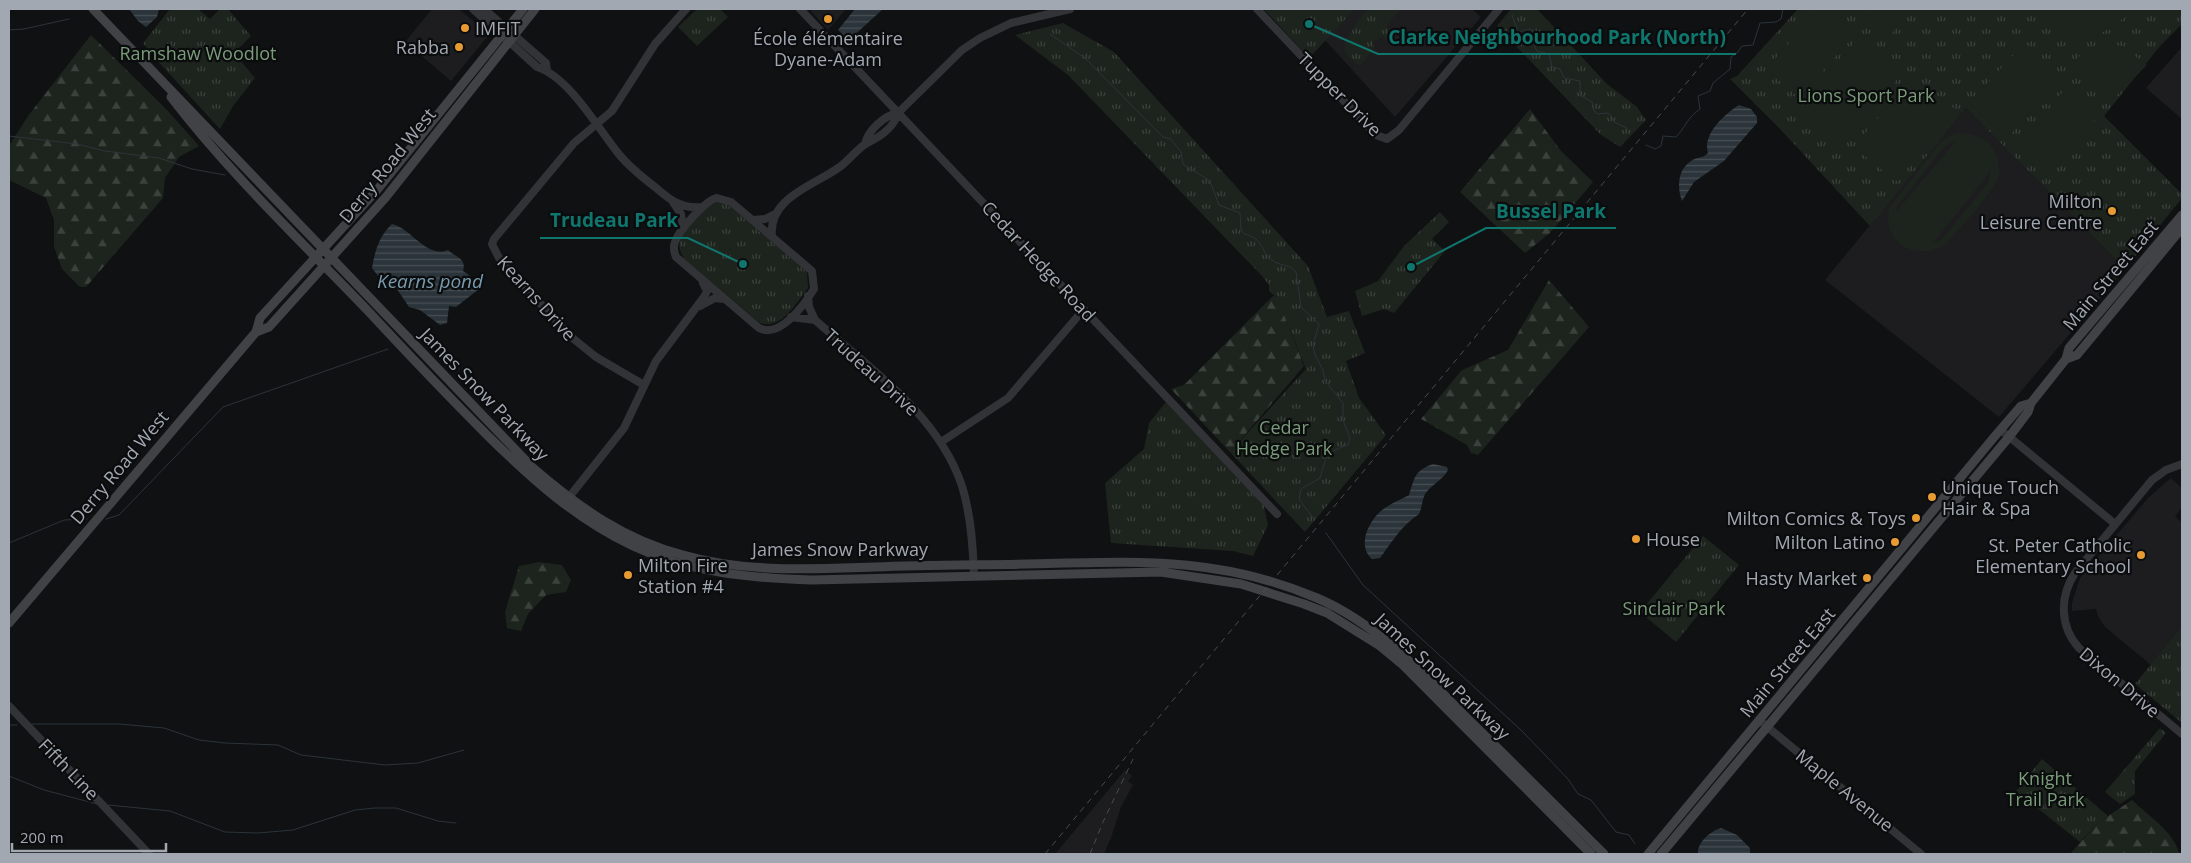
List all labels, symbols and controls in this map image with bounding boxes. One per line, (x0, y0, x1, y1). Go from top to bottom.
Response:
marker: École élémentaire Dyane-Adam (822, 13, 834, 25)
place label: IMFIT (475, 16, 521, 40)
callout: Clarke Neighbourhood Park (North) (1378, 20, 1736, 54)
marker: IMFIT (459, 22, 471, 34)
text: Clarke Neighbourhood Park (North) (1388, 24, 1726, 50)
place label: École élémentaire Dyane-Adam (753, 26, 903, 71)
place label: Rabba (396, 35, 449, 59)
park label: Ramshaw Woodlot (119, 41, 277, 65)
marker: Rabba (453, 41, 465, 53)
street label: Tupper Drive (1293, 47, 1387, 141)
park label: Lions Sport Park (1798, 83, 1935, 107)
street label: Derry Road West (333, 103, 441, 227)
place label: Milton Leisure Centre (1980, 189, 2102, 234)
callout: Bussel Park (1486, 194, 1616, 228)
street label: Cedar Hedge Road (977, 196, 1101, 326)
text: Bussel Park (1496, 198, 1606, 224)
callout: Trudeau Park (540, 204, 688, 238)
marker: Milton Leisure Centre (2106, 205, 2118, 217)
text: Trudeau Park (550, 207, 678, 233)
street label: Main Street East (2057, 215, 2163, 335)
street label: Kearns Drive (492, 250, 582, 346)
water label: Kearns pond (377, 268, 484, 294)
street label: James Snow Parkway (414, 321, 555, 466)
street label: Trudeau Drive (820, 323, 924, 421)
street label: Derry Road West (65, 405, 173, 529)
park label: Cedar Hedge Park (1236, 415, 1333, 460)
place label: Unique Touch Hair & Spa (1942, 475, 2059, 520)
marker: Unique Touch Hair & Spa (1926, 491, 1938, 503)
place label: Milton Comics & Toys (1726, 506, 1906, 530)
marker: Milton Comics & Toys (1910, 512, 1922, 524)
place label: House (1646, 527, 1700, 551)
place label: Milton Latino (1775, 530, 1885, 554)
marker: House (1630, 533, 1642, 545)
place label: St. Peter Catholic Elementary School (1975, 533, 2131, 578)
marker: Milton Latino (1889, 536, 1901, 548)
street label: James Snow Parkway (750, 537, 929, 561)
marker: St. Peter Catholic Elementary School (2135, 549, 2147, 561)
place label: Milton Fire Station #4 (638, 553, 728, 598)
place label: Hasty Market (1746, 566, 1857, 590)
marker: Milton Fire Station #4 (622, 569, 634, 581)
marker: Hasty Market (1861, 572, 1873, 584)
park label: Sinclair Park (1623, 596, 1726, 620)
street label: Main Street East (1734, 602, 1840, 722)
street label: James Snow Parkway (1369, 606, 1516, 745)
street label: Dixon Drive (2075, 641, 2165, 723)
street label: Fifth Line (34, 733, 104, 805)
street label: Maple Avenue (1791, 743, 1899, 837)
park label: Knight Trail Park (2006, 766, 2085, 811)
scale bar (12, 820, 166, 852)
text: 200 m (20, 827, 64, 847)

